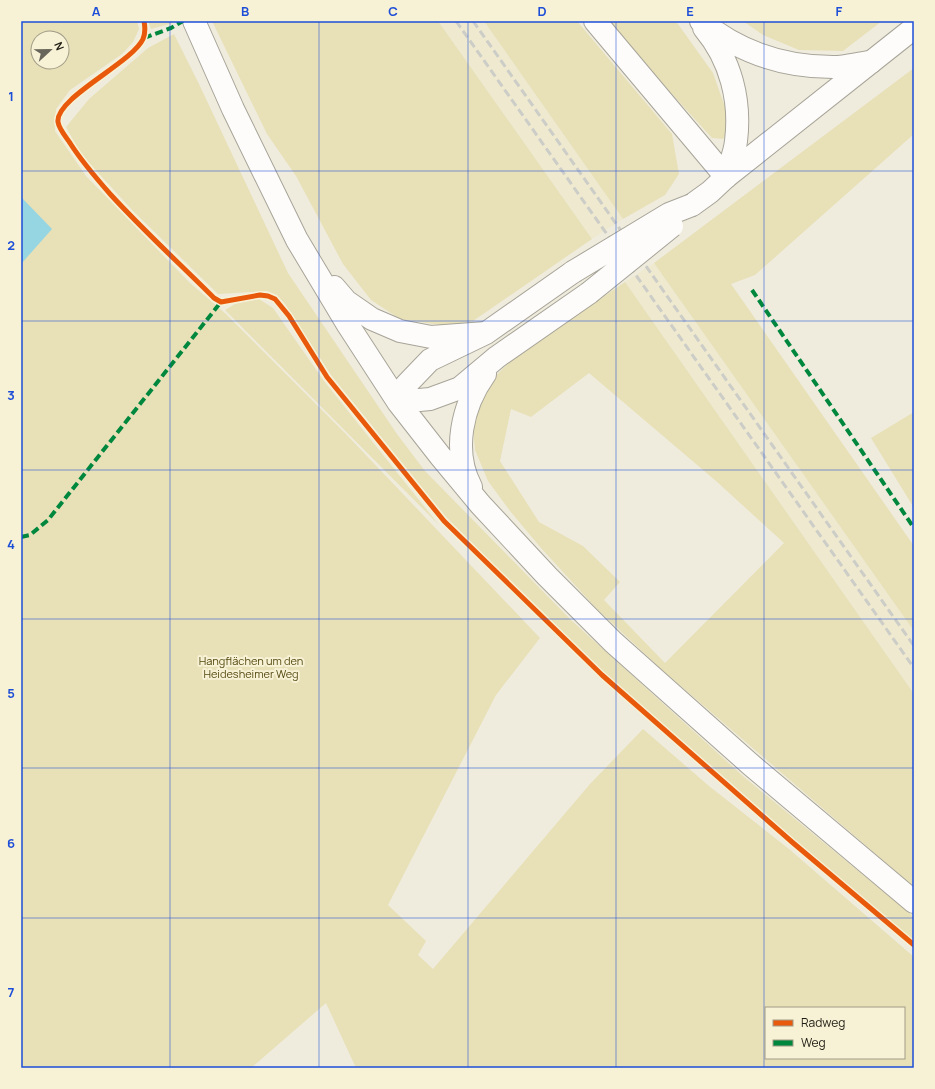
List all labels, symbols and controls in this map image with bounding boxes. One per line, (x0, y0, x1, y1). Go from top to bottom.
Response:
text: A (92, 2, 101, 20)
text: B (241, 2, 249, 20)
text: C (388, 2, 398, 20)
text: D (537, 2, 547, 20)
text: E (686, 2, 694, 20)
text: F (836, 2, 843, 20)
north arrow (30, 30, 70, 70)
text: N (51, 40, 68, 53)
text: 1 (8, 87, 14, 105)
text: 2 (7, 236, 15, 254)
text: 3 (7, 386, 15, 404)
text: 4 (7, 535, 15, 553)
park label: Hangflächen um den Heidesheimer Weg (199, 653, 303, 681)
text: 5 (7, 684, 15, 702)
text: 6 (7, 834, 15, 852)
text: 7 (8, 983, 15, 1001)
legend (765, 1007, 905, 1059)
text: Radweg (801, 1014, 845, 1031)
text: Weg (801, 1034, 826, 1051)

